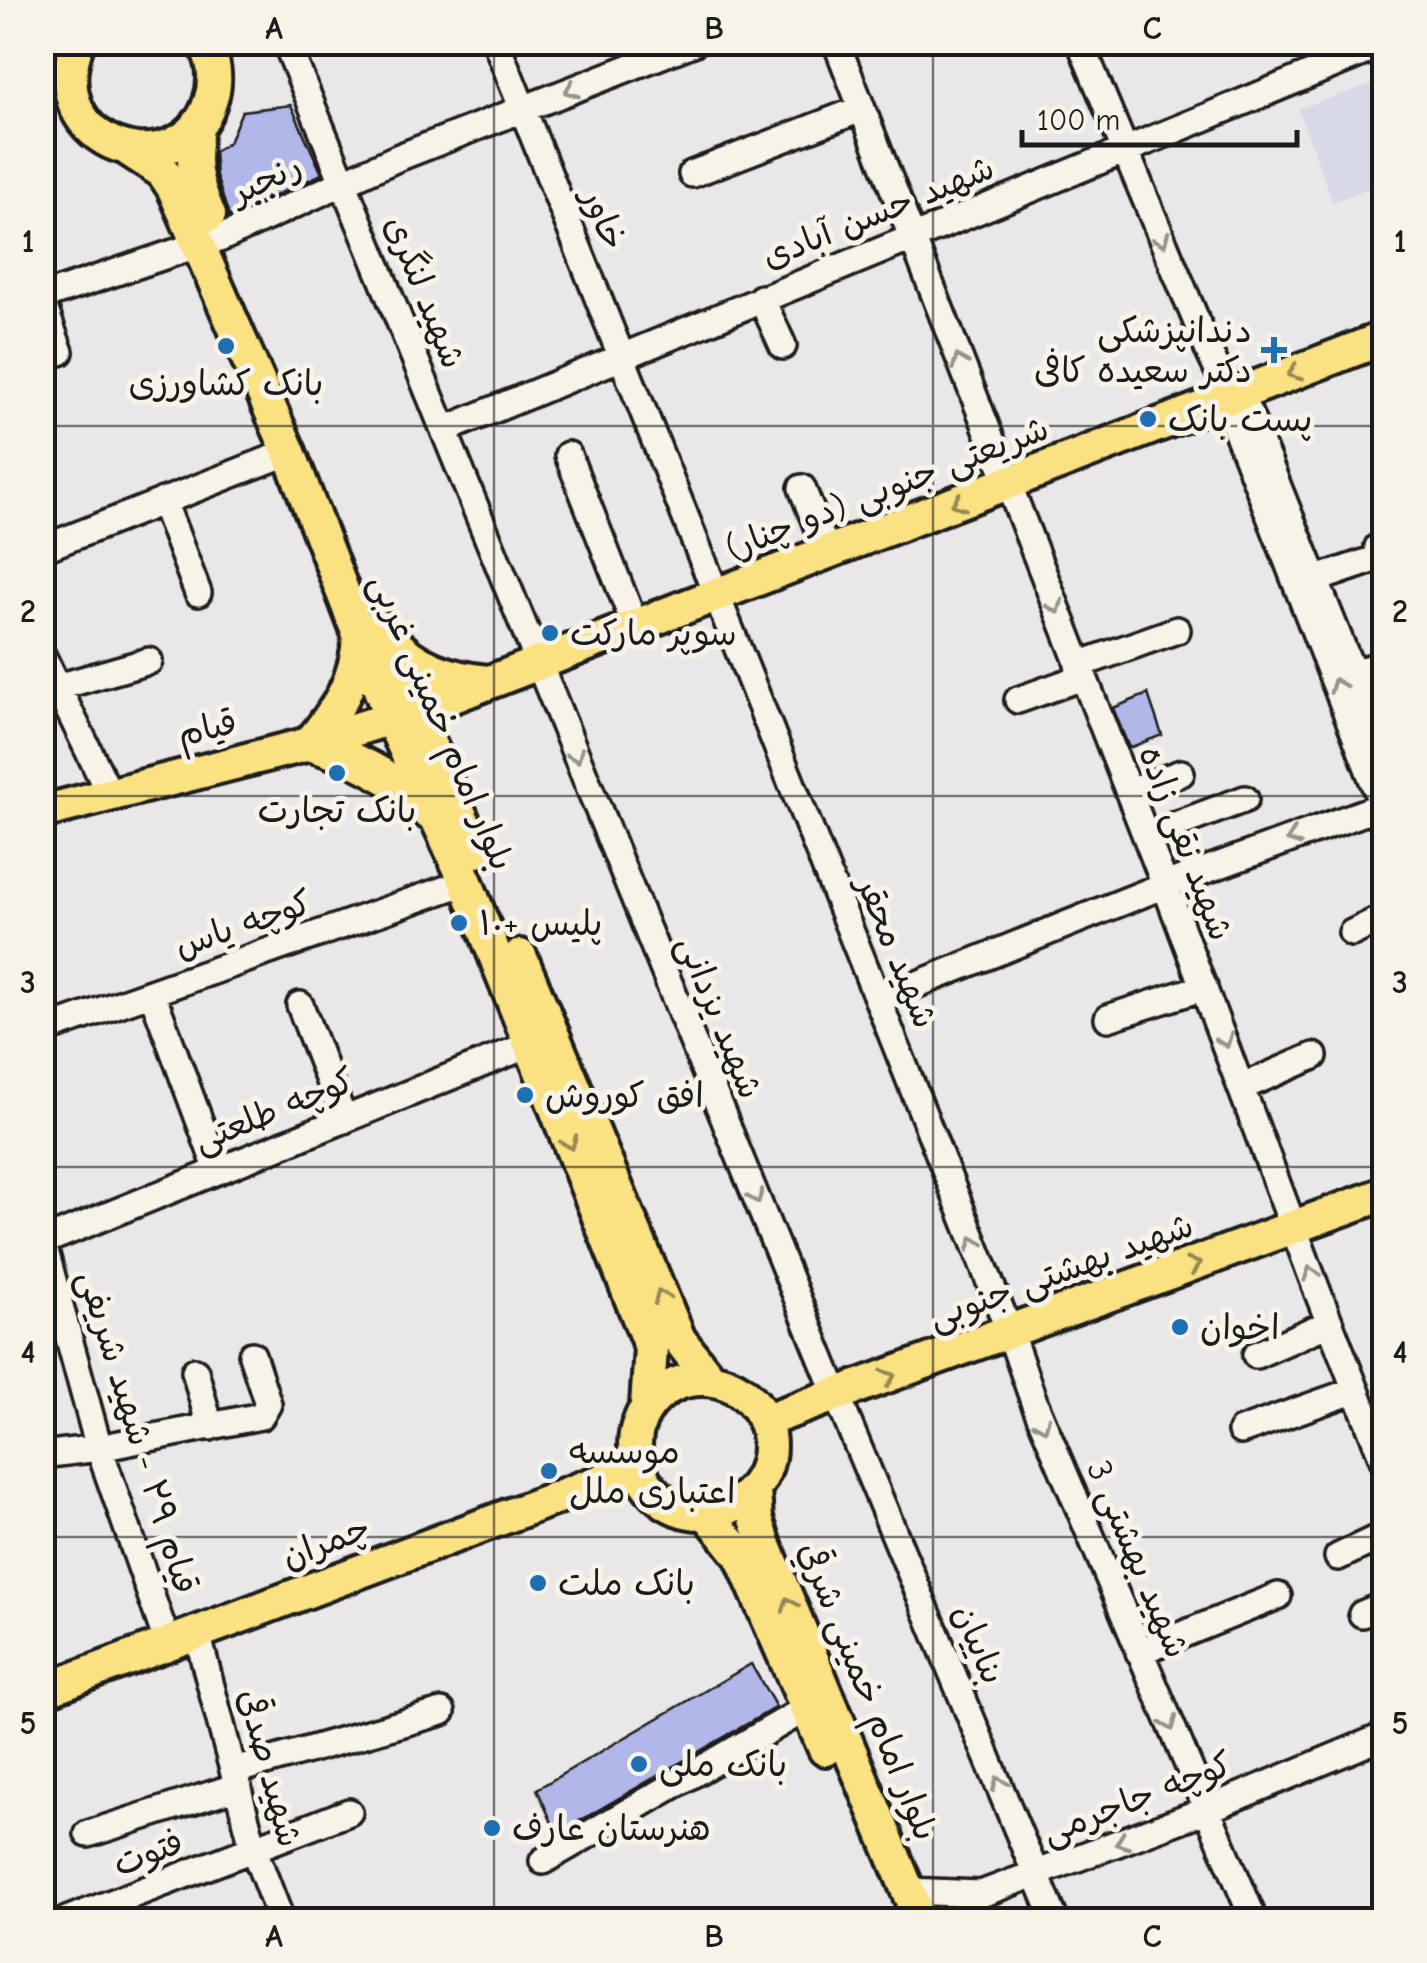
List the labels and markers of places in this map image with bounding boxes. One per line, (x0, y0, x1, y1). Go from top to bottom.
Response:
place label: دندانپزشکی دکتر سعیده کافی (1034, 310, 1252, 391)
marker: بانک کشاورزی (215, 335, 237, 357)
marker: دندانپزشکی دکتر سعیده کافی (1261, 337, 1287, 363)
place label: بانک کشاورزی (129, 363, 324, 404)
place label: پست بانک (1168, 399, 1312, 441)
marker: پست بانک (1137, 408, 1159, 430)
place label: سوپر مارکت (570, 613, 737, 655)
marker: سوپر مارکت (539, 622, 561, 644)
marker: بانک تجارت (326, 762, 348, 784)
place label: بانک تجارت (257, 790, 417, 831)
place label: پلیس +۱۰ (479, 903, 602, 945)
marker: پلیس +۱۰ (448, 912, 470, 934)
place label: افق کوروش (545, 1075, 704, 1116)
marker: افق کوروش (514, 1084, 536, 1106)
place label: اخوان (1200, 1307, 1280, 1348)
marker: اخوان (1169, 1316, 1191, 1338)
place label: موسسه اعتباری ملل (569, 1431, 736, 1512)
marker: موسسه اعتباری ملل (538, 1460, 560, 1482)
place label: بانک ملت (558, 1563, 695, 1604)
marker: بانک ملت (527, 1572, 549, 1594)
place label: بانک ملی (659, 1744, 787, 1787)
marker: بانک ملی (628, 1753, 650, 1775)
place label: هنرستان عارف (512, 1808, 711, 1849)
marker: هنرستان عارف (481, 1817, 503, 1839)

